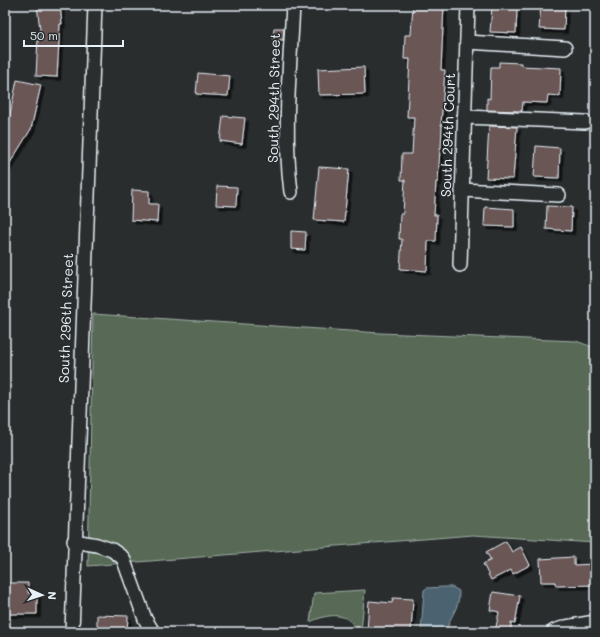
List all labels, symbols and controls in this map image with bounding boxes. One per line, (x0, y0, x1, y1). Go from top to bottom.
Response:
scale bar (24, 22, 123, 48)
text: 50 m (30, 27, 58, 43)
street label: South 294th Street (263, 33, 284, 163)
street label: South 294th Court (436, 73, 459, 197)
street label: South 296th Street (54, 253, 77, 383)
north arrow (22, 575, 62, 615)
text: N (45, 591, 60, 600)

